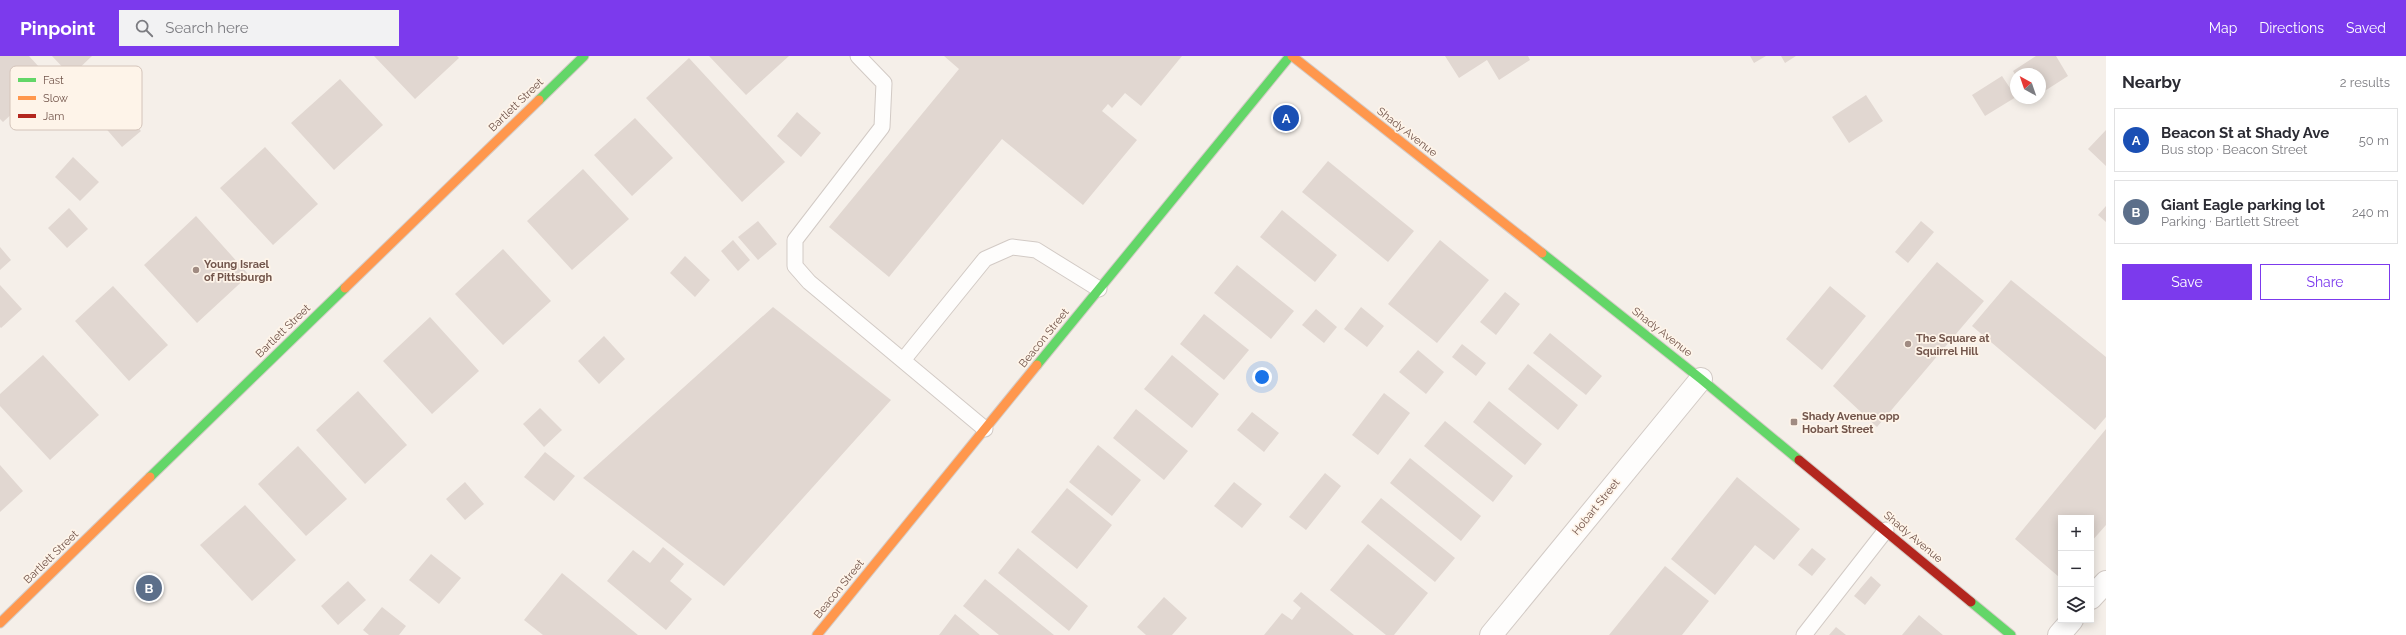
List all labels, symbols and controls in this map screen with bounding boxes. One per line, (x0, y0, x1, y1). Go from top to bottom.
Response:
search box (119, 10, 399, 46)
text: Pinpoint (20, 17, 95, 39)
icon: search (133, 17, 155, 39)
text: Search here (165, 19, 249, 37)
text: Map (2209, 20, 2237, 36)
text: Directions (2259, 20, 2324, 36)
text: Saved (2346, 20, 2386, 36)
legend (10, 66, 142, 130)
north arrow (2010, 68, 2046, 104)
text: Nearby (2122, 72, 2181, 92)
text: Fast (43, 74, 64, 87)
street label: Bartlett Street (486, 75, 546, 134)
text: 2 results (2340, 75, 2390, 90)
text: Slow (43, 92, 68, 105)
pin: A (1273, 103, 1299, 133)
street label: Shady Avenue (1374, 105, 1440, 160)
text: Jam (43, 110, 64, 123)
text: Beacon St at Shady Ave (2161, 124, 2329, 142)
text: A (2132, 133, 2140, 148)
text: 50 m (2359, 133, 2389, 148)
text: Bus stop · Beacon Street (2161, 142, 2307, 157)
text: Giant Eagle parking lot (2161, 196, 2325, 214)
text: B (2132, 205, 2140, 220)
text: 240 m (2352, 205, 2389, 220)
text: Parking · Bartlett Street (2161, 214, 2299, 229)
place label: Young Israel of Pittsburgh (204, 258, 273, 284)
button: Save (2122, 264, 2252, 300)
button: Share (2260, 264, 2390, 300)
marker: Young Israel of Pittsburgh (191, 265, 201, 275)
street label: Bartlett Street (253, 301, 313, 360)
street label: Shady Avenue (1629, 305, 1695, 360)
street label: Beacon Street (1016, 306, 1072, 370)
place label: The Square at Squirrel Hill (1916, 332, 1990, 358)
marker: The Square at Squirrel Hill (1903, 339, 1913, 349)
your location (1252, 367, 1272, 387)
place label: Shady Avenue opp Hobart Street (1802, 410, 1900, 436)
marker: Shady Avenue opp Hobart Street (1789, 417, 1799, 427)
street label: Hobart Street (1569, 476, 1623, 538)
street label: Shady Avenue (1881, 509, 1945, 566)
map controls (2058, 515, 2094, 623)
button: + (2058, 515, 2094, 551)
street label: Bartlett Street (21, 527, 81, 586)
button: − (2058, 551, 2094, 587)
street label: Beacon Street (811, 557, 867, 621)
pin: B (136, 573, 162, 603)
button: layers (2058, 587, 2094, 623)

